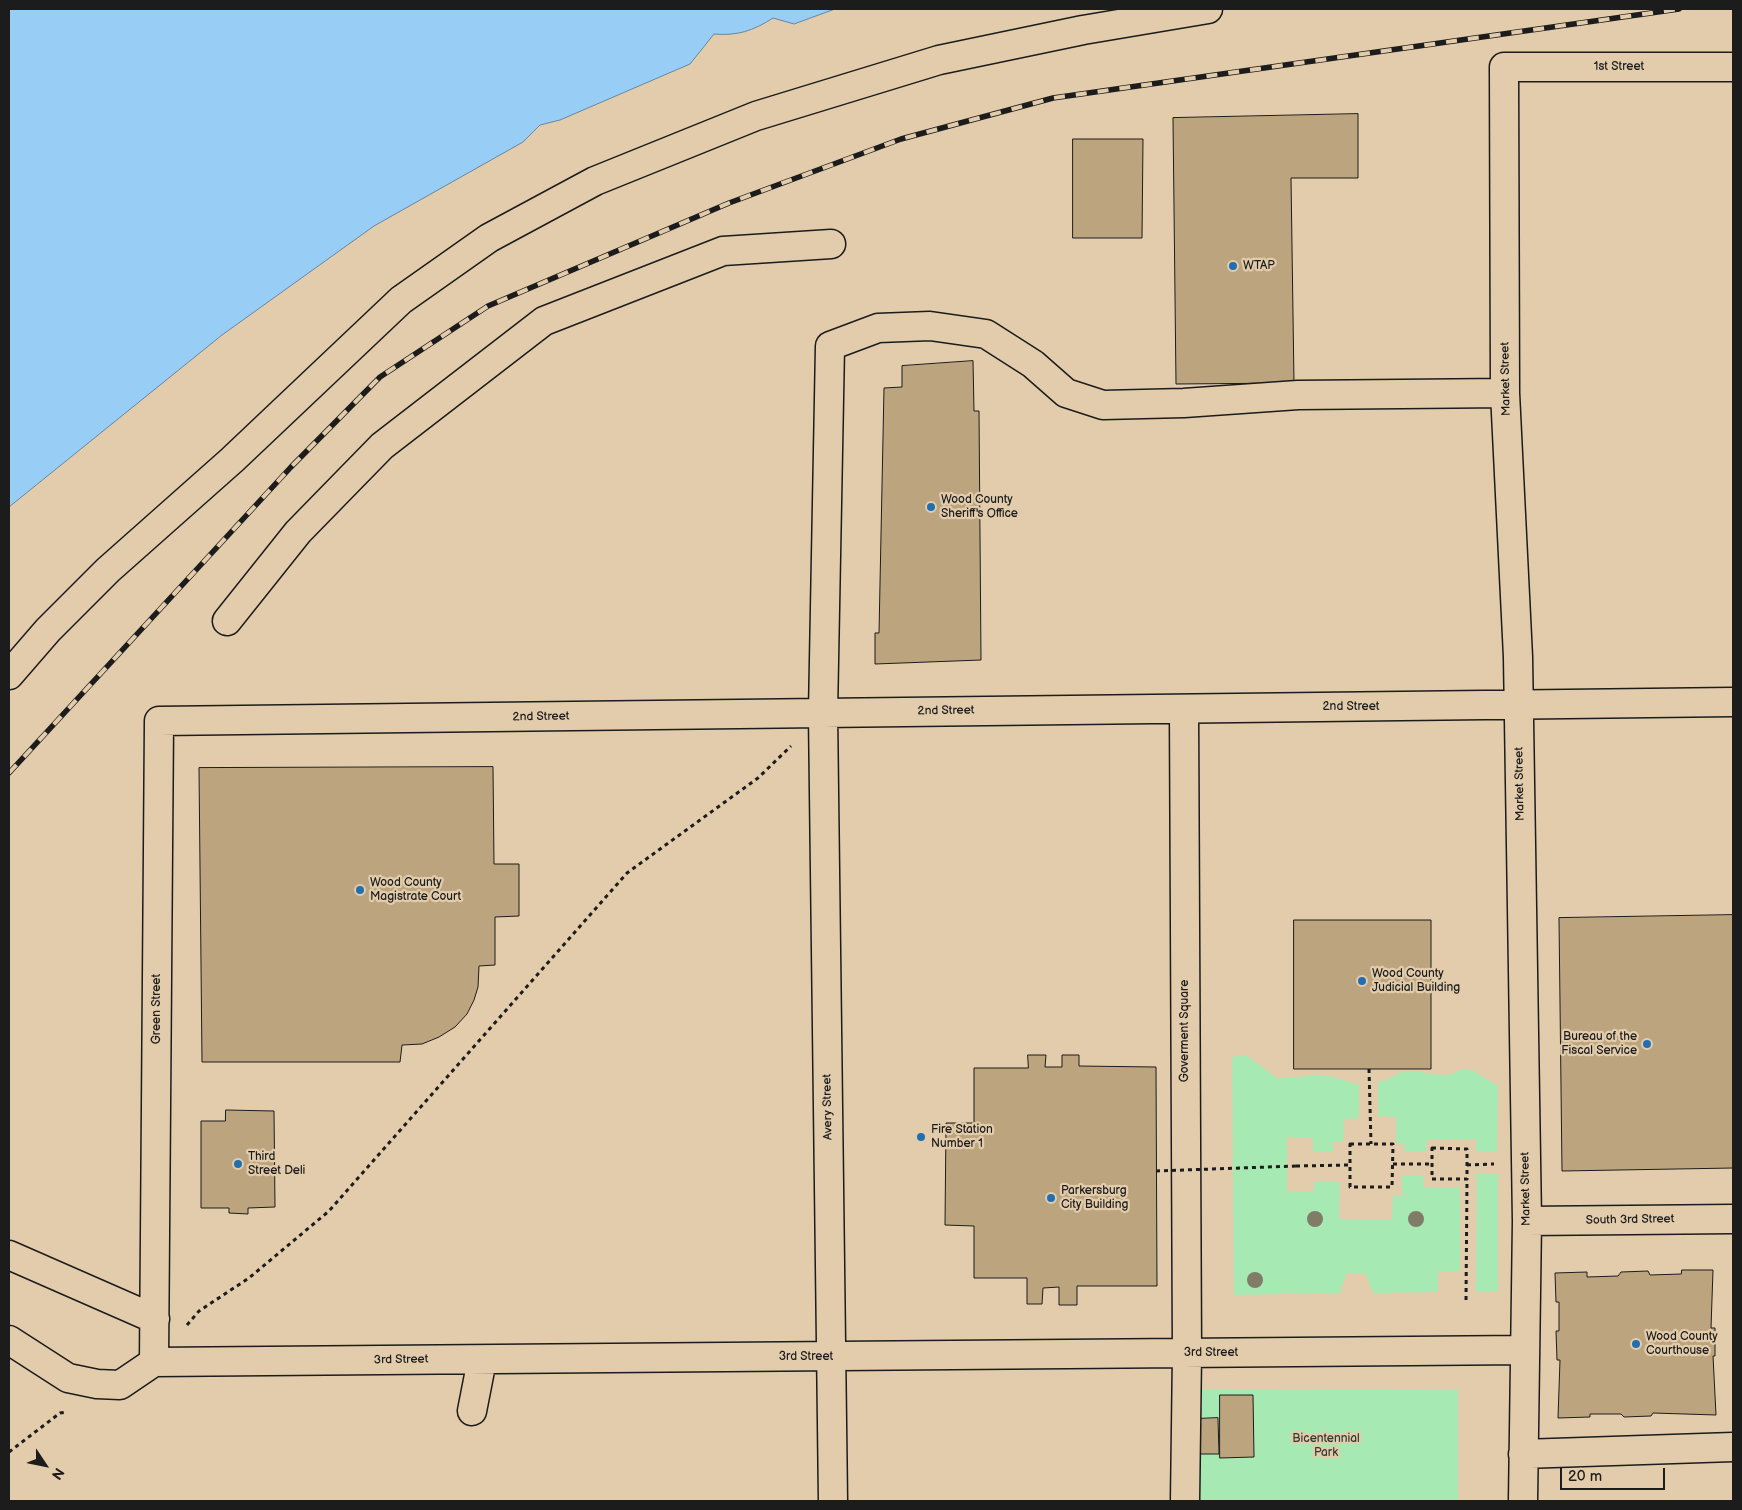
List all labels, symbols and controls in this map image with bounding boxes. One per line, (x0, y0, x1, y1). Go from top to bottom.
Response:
street label: 1st Street (1594, 60, 1644, 74)
place label: WTAP (1243, 259, 1275, 273)
marker: WTAP (1227, 260, 1239, 272)
street label: Market Street (1498, 342, 1514, 416)
place label: Wood County Sheriff's Office (941, 493, 1018, 521)
marker: Wood County Sheriff's Office (925, 501, 937, 513)
street label: 2nd Street (1323, 700, 1379, 714)
street label: 2nd Street (917, 703, 975, 719)
street label: 2nd Street (512, 709, 570, 725)
street label: Market Street (1512, 747, 1528, 821)
place label: Wood County Magistrate Court (370, 876, 461, 904)
marker: Wood County Magistrate Court (354, 884, 366, 896)
place label: Wood County Judicial Building (1372, 967, 1460, 995)
street label: Green Street (150, 974, 164, 1044)
marker: Wood County Judicial Building (1356, 975, 1368, 987)
street label: Goverment Square (1178, 980, 1192, 1082)
place label: Bureau of the Fiscal Service (1561, 1030, 1637, 1058)
marker: Bureau of the Fiscal Service (1641, 1038, 1653, 1050)
street label: Avery Street (820, 1074, 836, 1140)
place label: Fire Station Number 1 (931, 1123, 993, 1151)
marker: Fire Station Number 1 (915, 1131, 927, 1143)
place label: Third Street Deli (248, 1150, 305, 1178)
street label: Market Street (1518, 1152, 1534, 1226)
marker: Third Street Deli (232, 1158, 244, 1170)
place label: Parkersburg City Building (1061, 1184, 1128, 1212)
marker: Parkersburg City Building (1045, 1192, 1057, 1204)
street label: South 3rd Street (1586, 1212, 1674, 1228)
place label: Wood County Courthouse (1646, 1330, 1718, 1358)
marker: Wood County Courthouse (1630, 1338, 1642, 1350)
street label: 3rd Street (1184, 1346, 1238, 1360)
street label: 3rd Street (779, 1350, 833, 1364)
street label: 3rd Street (374, 1352, 428, 1368)
park label: Bicentennial Park (1292, 1432, 1360, 1460)
north arrow (20, 1440, 70, 1490)
scale bar (1562, 1458, 1667, 1490)
text: N (48, 1465, 68, 1483)
text: 20 m (1568, 1467, 1602, 1486)

